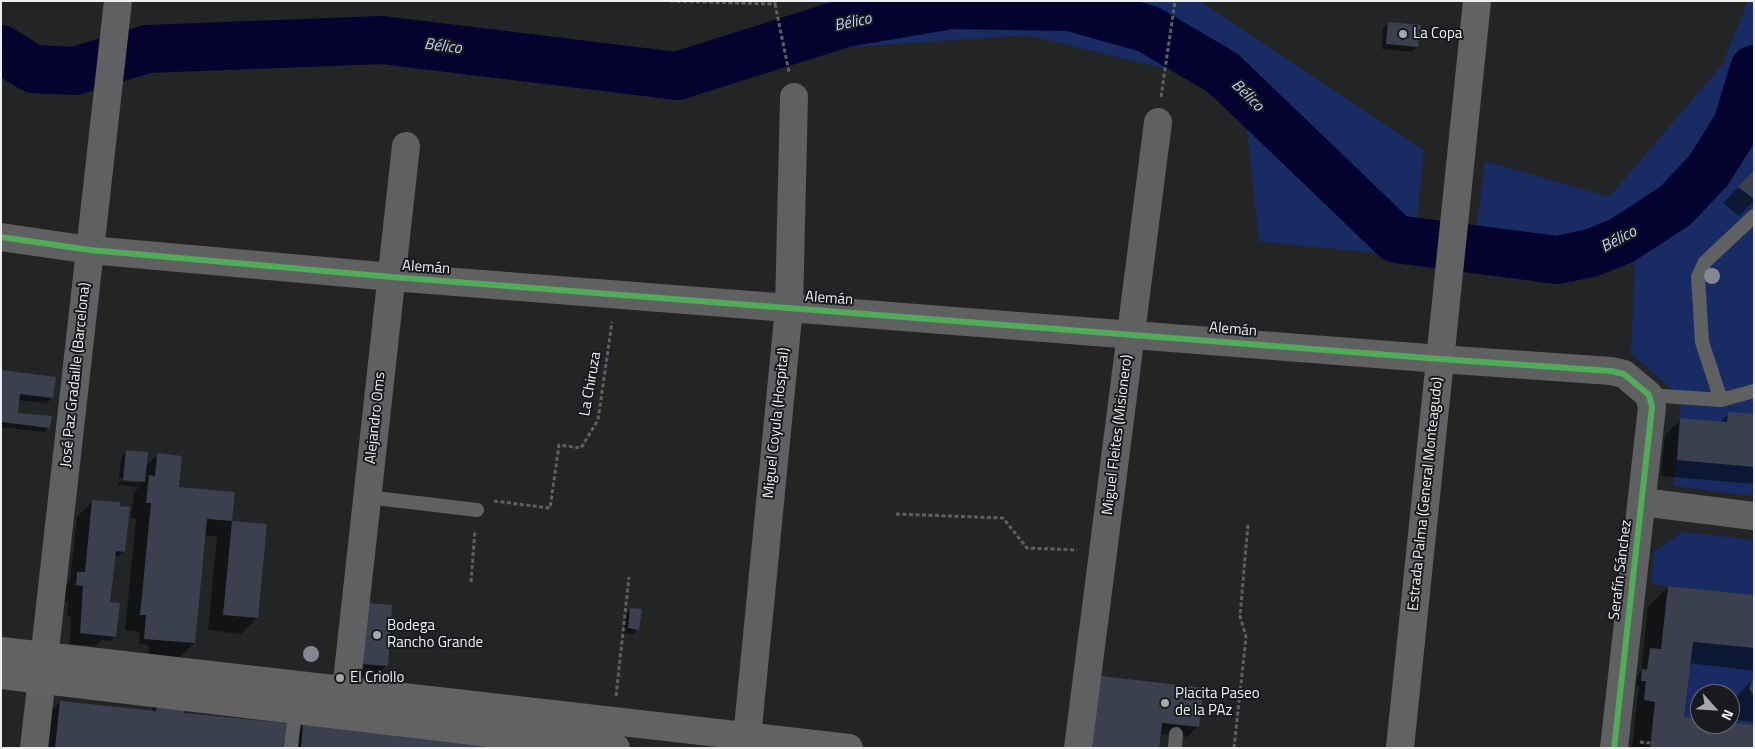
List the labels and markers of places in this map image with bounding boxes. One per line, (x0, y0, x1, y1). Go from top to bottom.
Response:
place label: La Copa (1413, 25, 1462, 43)
marker: La Copa (1397, 28, 1409, 40)
place label: Bodega Rancho Grande (387, 617, 483, 652)
marker: Bodega Rancho Grande (371, 629, 383, 641)
place label: El Criollo (350, 669, 404, 687)
marker: El Criollo (334, 672, 346, 684)
place label: Placita Paseo de la PAz (1175, 685, 1260, 720)
marker: Placita Paseo de la PAz (1159, 697, 1171, 709)

